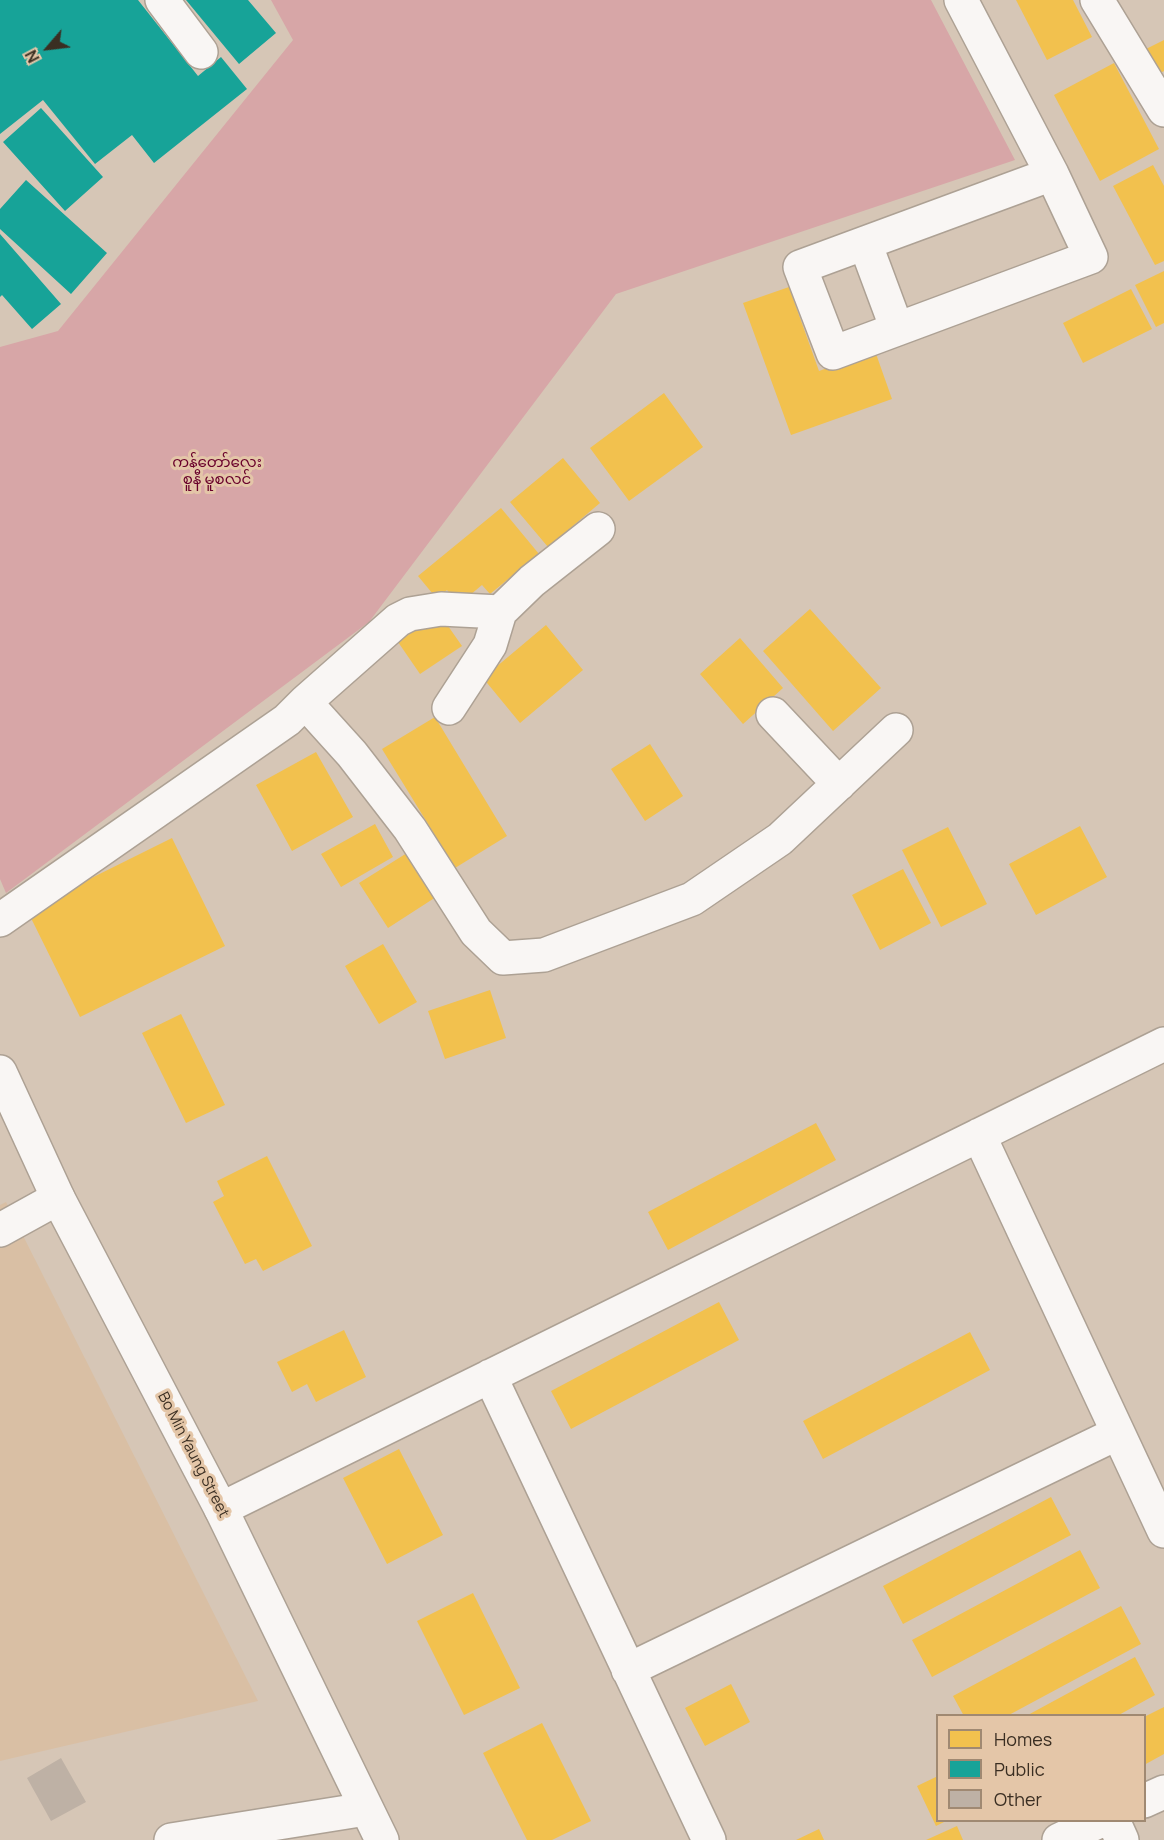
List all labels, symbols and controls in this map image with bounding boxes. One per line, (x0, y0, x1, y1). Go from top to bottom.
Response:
north arrow (18, 18, 78, 78)
text: N (20, 46, 45, 67)
park label: ကန်တော်လေး စူနီ မူစလင် (172, 454, 262, 489)
street label: Bo Min Yaung Street (154, 1389, 232, 1521)
legend (936, 1714, 1146, 1822)
text: Homes (994, 1727, 1052, 1751)
text: Public (994, 1757, 1045, 1781)
text: Other (994, 1787, 1042, 1811)

